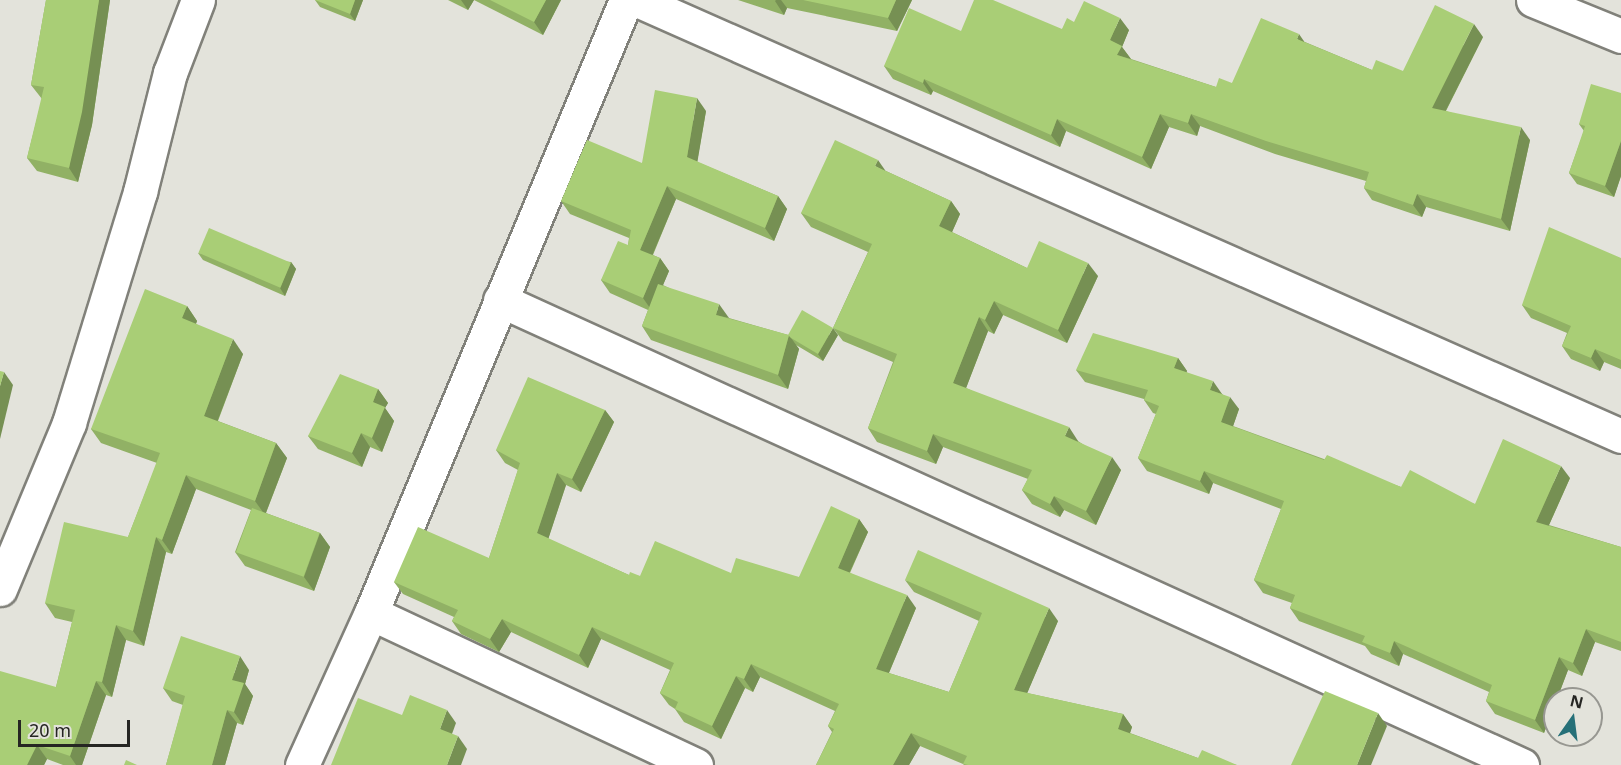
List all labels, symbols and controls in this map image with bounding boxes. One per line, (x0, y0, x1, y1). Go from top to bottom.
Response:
north arrow (1543, 687, 1603, 747)
text: N (1568, 689, 1586, 714)
scale bar (21, 708, 134, 746)
text: 20 m (29, 718, 71, 742)

